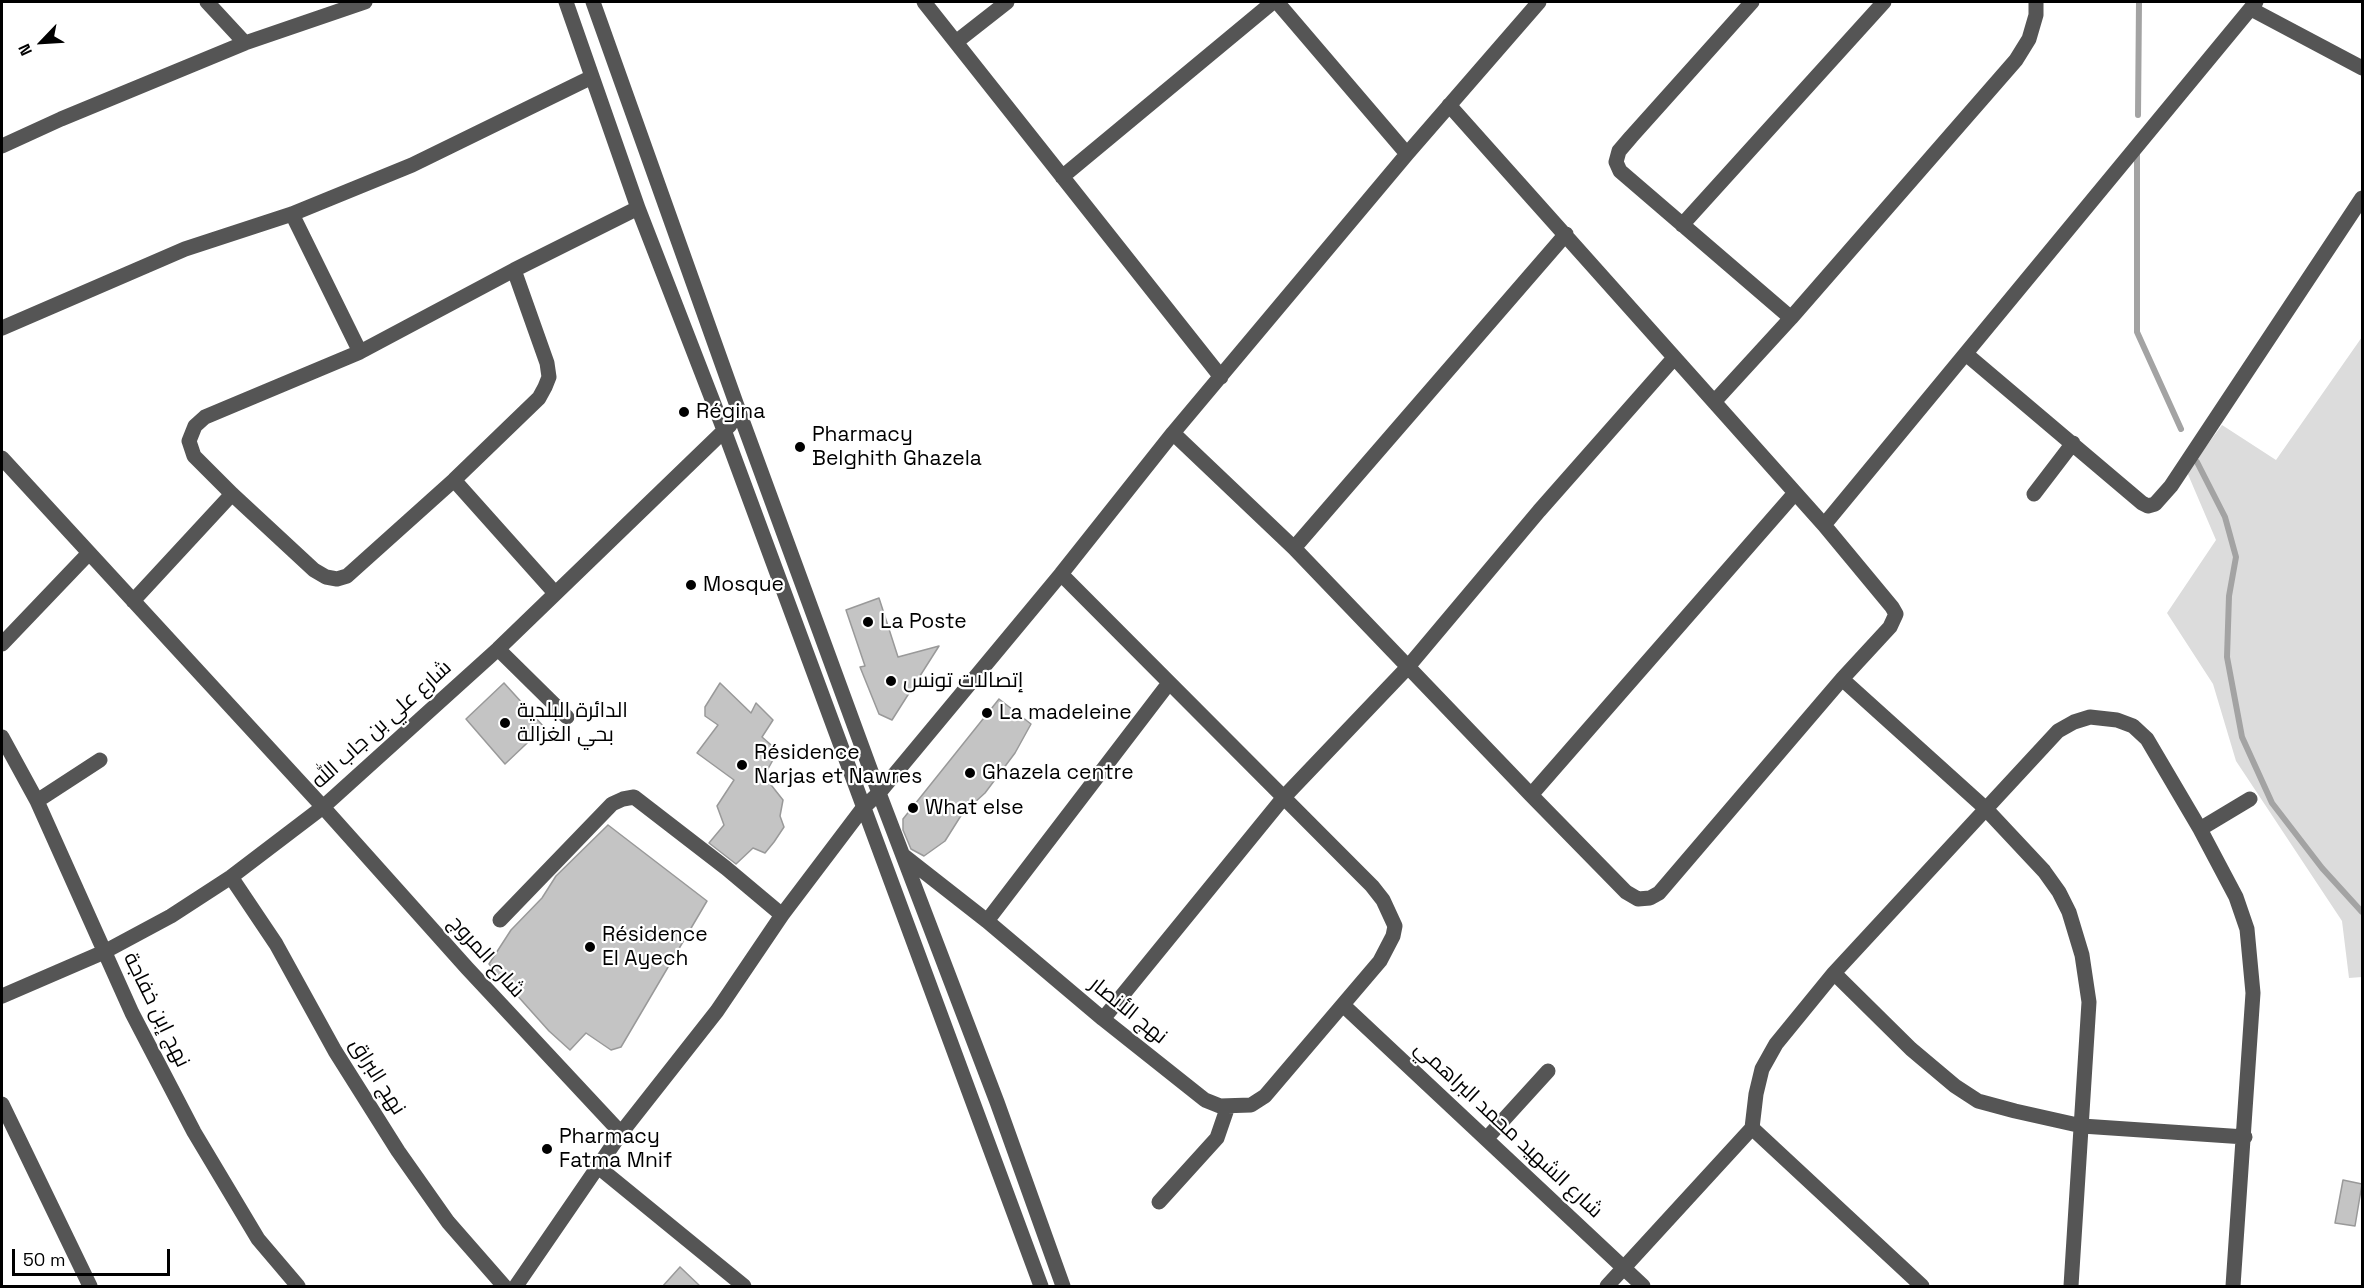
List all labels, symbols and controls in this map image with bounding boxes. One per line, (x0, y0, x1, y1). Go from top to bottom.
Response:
north arrow (12, 12, 72, 72)
text: N (13, 41, 37, 59)
place label: Régina (696, 399, 765, 425)
marker: Régina (677, 405, 691, 419)
place label: Pharmacy Belghith Ghazela (812, 422, 982, 472)
marker: Pharmacy Belghith Ghazela (793, 440, 807, 454)
place label: Mosque (703, 572, 784, 598)
marker: Mosque (684, 578, 698, 592)
place label: La Poste (880, 609, 967, 635)
marker: La Poste (861, 615, 875, 629)
street label: شارع علي بن جاب الله (307, 656, 457, 794)
place label: إتصالات تونس (903, 668, 1023, 694)
marker: إتصالات تونس (884, 674, 898, 688)
place label: الدائرة البلدية بحي الغزالة (517, 698, 628, 748)
place label: La madeleine (999, 700, 1132, 726)
marker: La madeleine (980, 706, 994, 720)
marker: الدائرة البلدية بحي الغزالة (498, 716, 512, 730)
place label: Résidence Narjas et Nawres (754, 740, 922, 790)
marker: Résidence Narjas et Nawres (735, 758, 749, 772)
place label: Ghazela centre (982, 760, 1134, 786)
marker: Ghazela centre (963, 766, 977, 780)
place label: What else (925, 795, 1024, 821)
marker: What else (906, 801, 920, 815)
street label: شارع المروج (443, 911, 529, 1003)
place label: Résidence El Ayech (602, 922, 708, 972)
marker: Résidence El Ayech (583, 940, 597, 954)
street label: نهج إبن خفاجة (117, 949, 195, 1071)
street label: نهج الأنصار (1084, 972, 1172, 1050)
street label: نهج البراق (344, 1034, 410, 1120)
street label: شارع الشهيد محمد البراهمي (1409, 1036, 1607, 1224)
place label: Pharmacy Fatma Mnif (559, 1124, 672, 1174)
marker: Pharmacy Fatma Mnif (540, 1142, 554, 1156)
scale bar (15, 1237, 172, 1275)
text: 50 m (23, 1248, 65, 1271)

